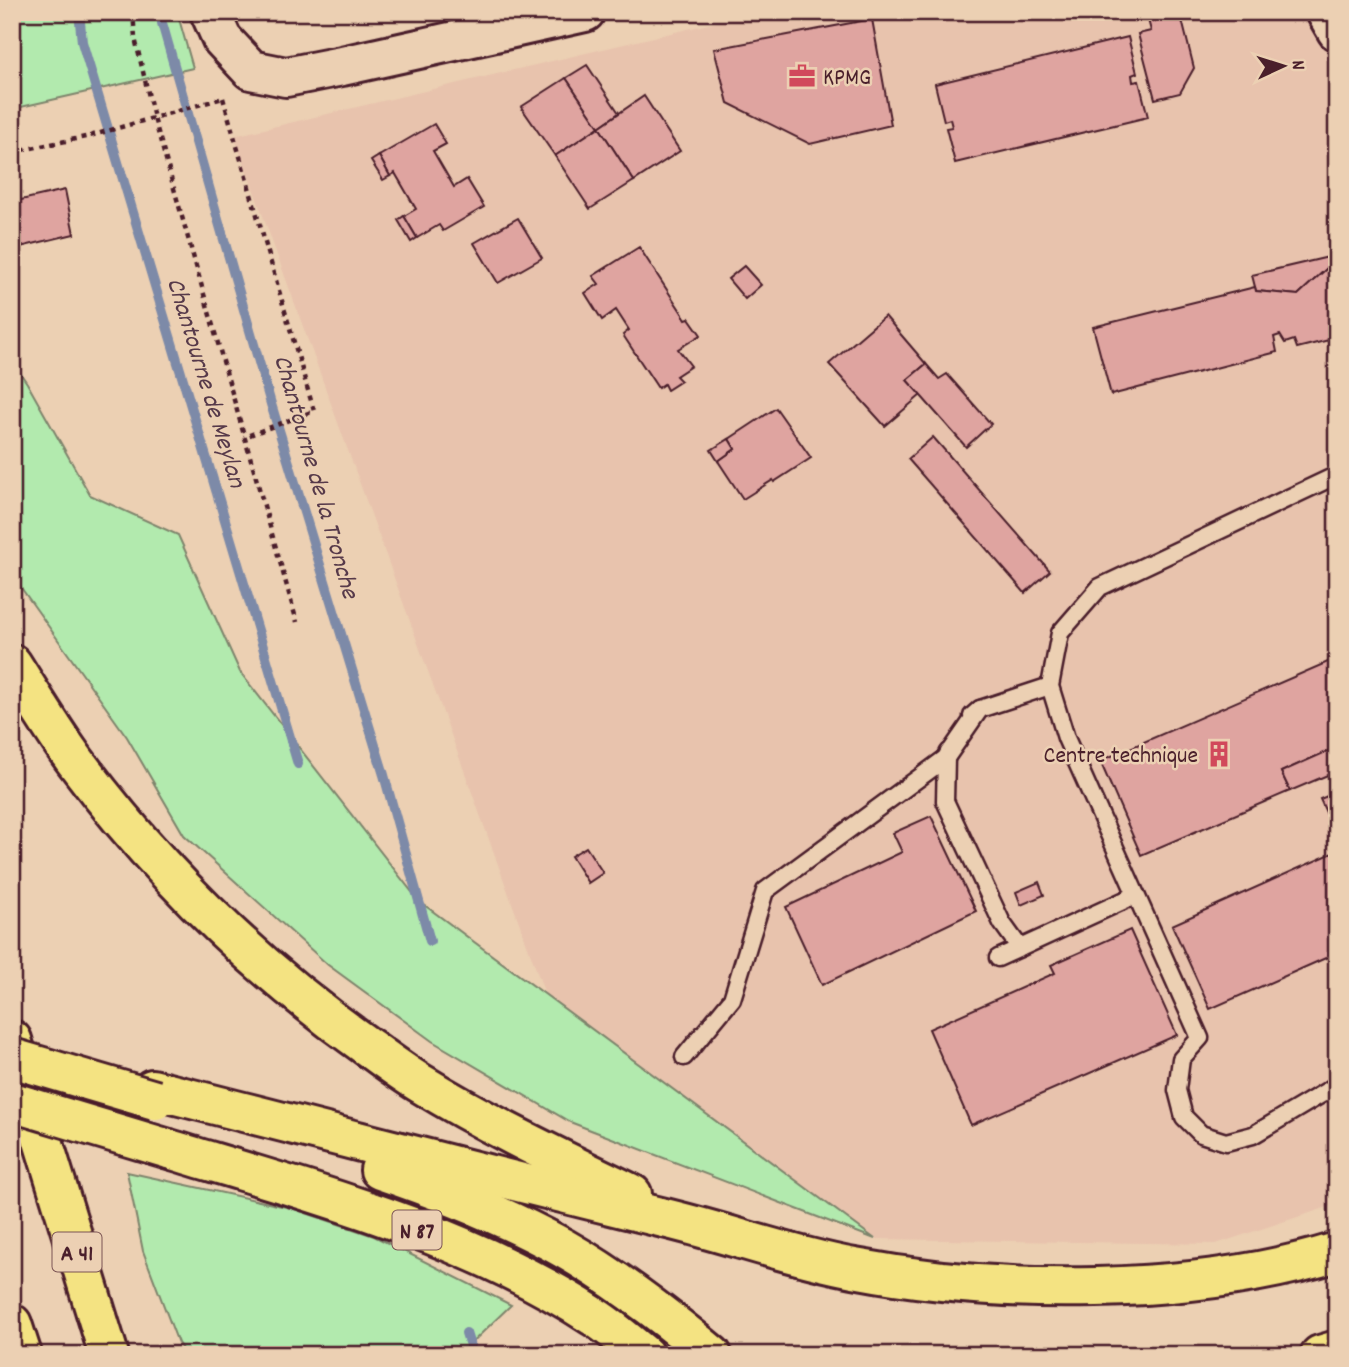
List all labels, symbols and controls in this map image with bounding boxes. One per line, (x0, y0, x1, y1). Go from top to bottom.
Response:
north arrow (1248, 32, 1318, 102)
text: N (1283, 59, 1310, 71)
office icon: KPMG (787, 61, 817, 91)
place label: KPMG (823, 62, 871, 96)
water label: Chantourne de Meylan (155, 274, 254, 493)
water label: Chantourne de la Tronche (262, 351, 368, 605)
building icon: Centre technique (1204, 739, 1234, 769)
place label: Centre technique (1044, 740, 1198, 774)
road number: N 87 (392, 1210, 442, 1250)
road number: A 41 (52, 1232, 102, 1272)

